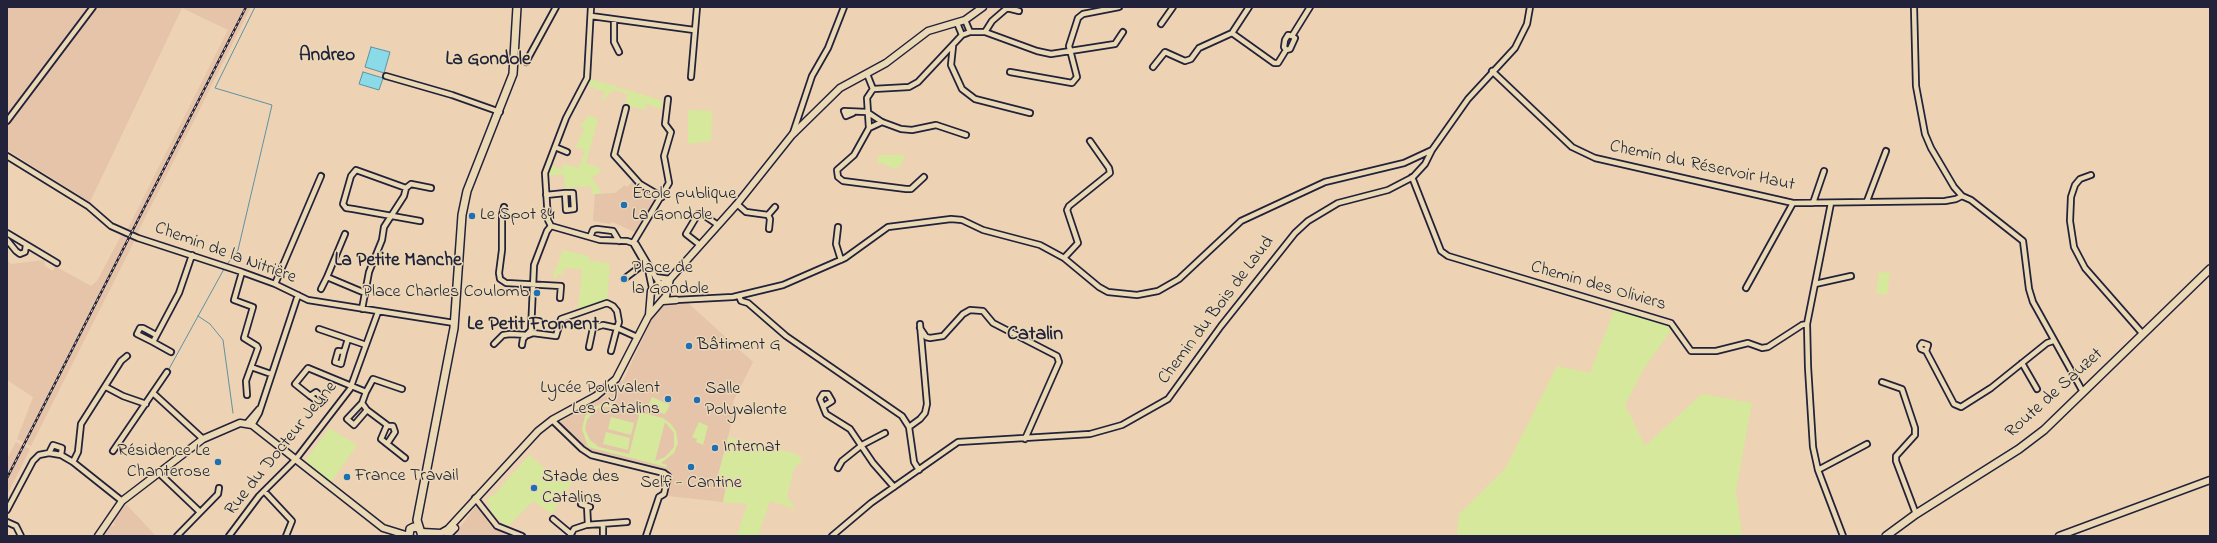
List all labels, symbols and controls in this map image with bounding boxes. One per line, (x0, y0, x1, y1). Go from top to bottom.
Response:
district label: Andreo (299, 46, 355, 68)
district label: La Gondole (446, 50, 530, 72)
street label: Chemin du Réservoir Haut (1607, 137, 1797, 197)
place label: École publique La Gondole (632, 184, 736, 226)
marker: École publique La Gondole (619, 200, 629, 210)
place label: Le Spot 84 (480, 205, 555, 227)
marker: Le Spot 84 (467, 211, 477, 221)
street label: Chemin de la Nitrière (151, 218, 299, 290)
street label: Chemin du Bois de Laud (1154, 233, 1280, 389)
district label: La Petite Manche (335, 251, 461, 273)
street label: Chemin des Oliviers (1528, 257, 1668, 317)
place label: Place de la Gondole (632, 258, 709, 300)
marker: Place de la Gondole (619, 274, 629, 284)
place label: Place Charles Coulomb (363, 282, 529, 304)
marker: Place Charles Coulomb (532, 288, 542, 298)
district label: Le Petit Froment (467, 314, 599, 338)
district label: Catalin (1007, 324, 1063, 348)
place label: Bâtiment G (697, 335, 781, 357)
marker: Bâtiment G (684, 341, 694, 351)
street label: Route de Sauzet (2002, 344, 2108, 444)
street label: Rue du Docteur Jeune (221, 377, 343, 521)
place label: Lycée Polyvalent Les Catalins (540, 378, 660, 420)
place label: Salle Polyvalente (705, 379, 787, 422)
marker: Lycée Polyvalent Les Catalins (663, 394, 673, 404)
marker: Salle Polyvalente (692, 395, 702, 405)
place label: Internat (723, 437, 780, 459)
place label: Résidence Le Chanterose (117, 441, 210, 484)
marker: Internat (710, 443, 720, 453)
marker: Résidence Le Chanterose (213, 457, 223, 467)
marker: Self - Cantine (686, 462, 696, 472)
place label: France Travail (355, 466, 458, 488)
place label: Stade des Catalins (542, 467, 619, 510)
marker: France Travail (342, 472, 352, 482)
place label: Self - Cantine (640, 473, 742, 495)
marker: Stade des Catalins (529, 483, 539, 493)

